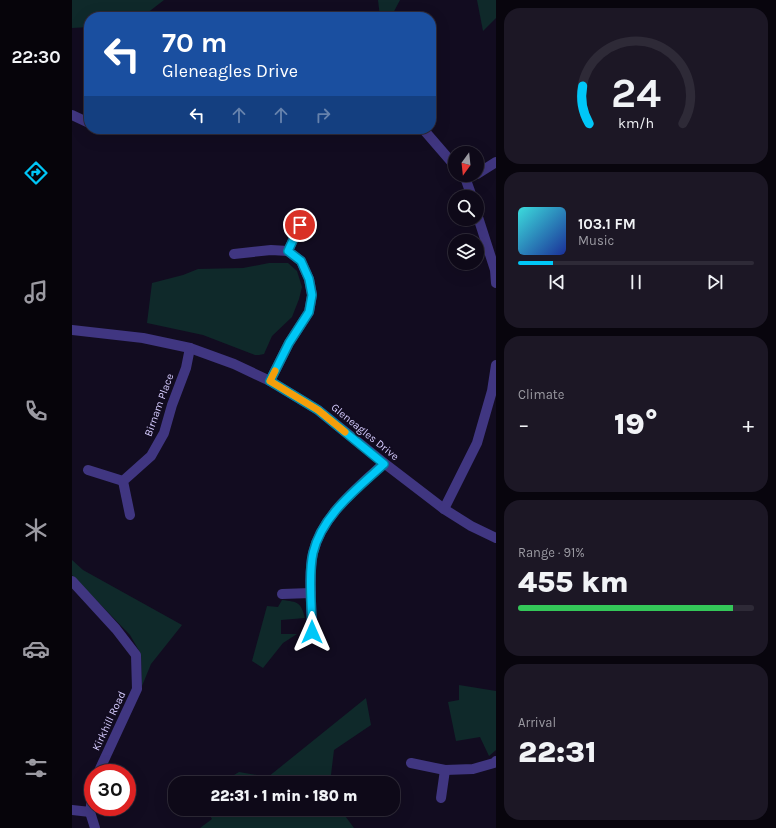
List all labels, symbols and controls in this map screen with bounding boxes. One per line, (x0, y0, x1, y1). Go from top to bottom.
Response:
text: 70 m (162, 26, 227, 59)
icon: left (96, 28, 148, 80)
text: 22:30 (11, 46, 61, 68)
text: Gleneagles Drive (162, 60, 298, 82)
text: 24 (611, 69, 661, 117)
icon: left (186, 104, 208, 126)
icon: ahead (228, 104, 250, 126)
icon: ahead (270, 104, 292, 126)
icon: right (312, 104, 334, 126)
text: km/h (618, 115, 654, 132)
north arrow (448, 146, 484, 182)
map controls (448, 146, 484, 270)
icon: directions (22, 159, 50, 187)
button: search (448, 190, 484, 226)
pin (283, 208, 317, 242)
icon: arrive (289, 214, 311, 236)
text: 103.1 FM (578, 215, 636, 233)
text: Music (578, 233, 614, 248)
button: layers (448, 234, 484, 270)
icon: previous (546, 271, 568, 293)
icon: pause (625, 271, 647, 293)
icon: next (704, 271, 726, 293)
icon: music (22, 278, 50, 306)
street label: Birnam Place (142, 371, 177, 438)
text: Climate (518, 387, 564, 402)
icon: phone (22, 397, 50, 425)
street label: Gleneagles Drive (329, 401, 402, 463)
text: 19° (614, 406, 658, 442)
text: − (518, 412, 530, 438)
text: + (742, 412, 754, 438)
icon: climate (22, 516, 50, 544)
text: Range · 91% (518, 545, 585, 560)
text: 455 km (518, 564, 629, 600)
position arrow (291, 611, 333, 653)
icon: car (22, 635, 50, 663)
street label: Kirkhill Road (90, 689, 128, 753)
text: Arrival (518, 715, 556, 730)
text: 22:31 (518, 734, 596, 770)
icon: filters (22, 754, 50, 782)
speed limit sign: 30 (84, 764, 136, 816)
text: 22:31 · 1 min · 180 m (211, 787, 357, 805)

